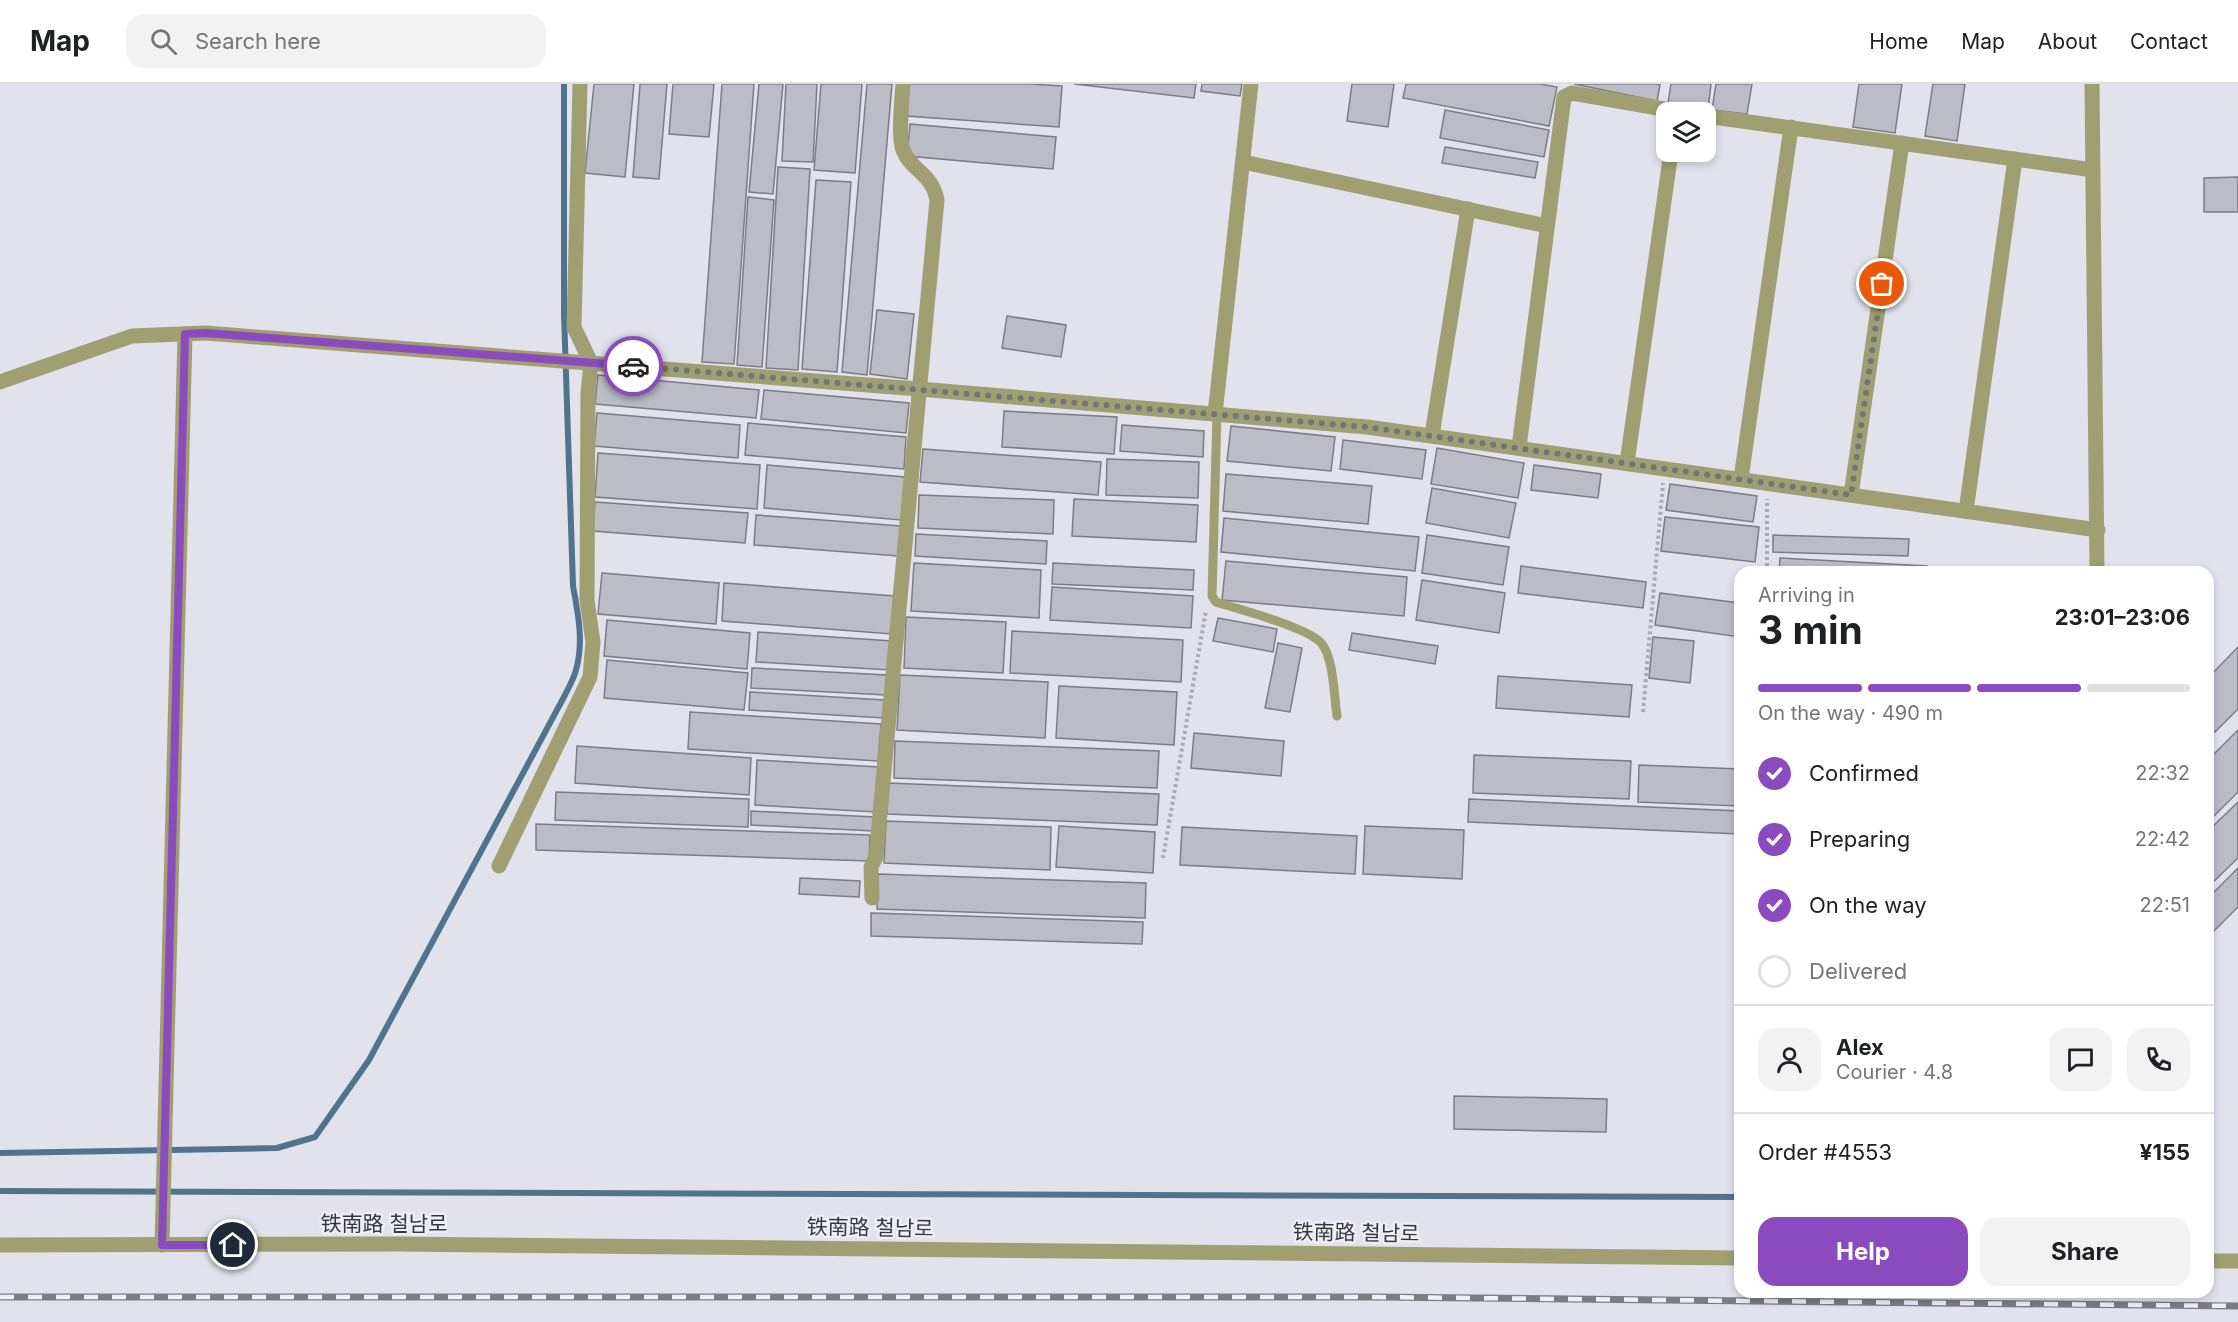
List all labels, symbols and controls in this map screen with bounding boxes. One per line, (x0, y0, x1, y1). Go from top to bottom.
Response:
search box (126, 14, 546, 68)
text: Map (30, 24, 90, 58)
icon: search (147, 25, 180, 58)
text: Search here (195, 28, 321, 54)
text: Home (1869, 29, 1928, 54)
text: Map (1961, 29, 2005, 54)
text: About (2038, 29, 2097, 54)
text: Contact (2130, 29, 2208, 54)
map controls (1656, 102, 1716, 162)
button: layers (1656, 102, 1716, 162)
pin (1856, 258, 1907, 309)
icon: bag (1865, 267, 1898, 300)
courier (603, 336, 663, 396)
icon: car (617, 350, 650, 383)
text: Arriving in (1758, 583, 1855, 607)
text: 23:01–23:06 (2055, 604, 2190, 630)
text: 3 min (1758, 606, 1863, 653)
text: On the way · 490 m (1758, 701, 1943, 725)
icon: check (1758, 757, 1791, 790)
text: Confirmed (1809, 760, 1919, 786)
text: 22:32 (2135, 761, 2190, 785)
icon: check (1758, 823, 1791, 856)
text: Preparing (1809, 826, 1910, 852)
text: 22:42 (2135, 827, 2190, 851)
icon: check (1758, 889, 1791, 922)
text: On the way (1809, 892, 1927, 918)
text: 22:51 (2140, 893, 2190, 917)
text: Delivered (1809, 958, 1907, 984)
button: person (1758, 1028, 1821, 1091)
button: chat (2049, 1028, 2112, 1091)
button: phone (2127, 1028, 2190, 1091)
text: Alex (1836, 1034, 1884, 1060)
text: Courier · 4.8 (1836, 1060, 1953, 1084)
text: Order #4553 (1758, 1139, 1892, 1165)
text: ¥155 (2140, 1139, 2190, 1165)
street label: 铁南路 철남로 (321, 1211, 447, 1236)
street label: 铁南路 철남로 (806, 1214, 934, 1241)
button: Help (1758, 1217, 1968, 1286)
button: Share (1980, 1217, 2190, 1286)
pin (207, 1219, 258, 1270)
street label: 铁南路 철남로 (1292, 1219, 1420, 1246)
icon: home (216, 1228, 249, 1261)

